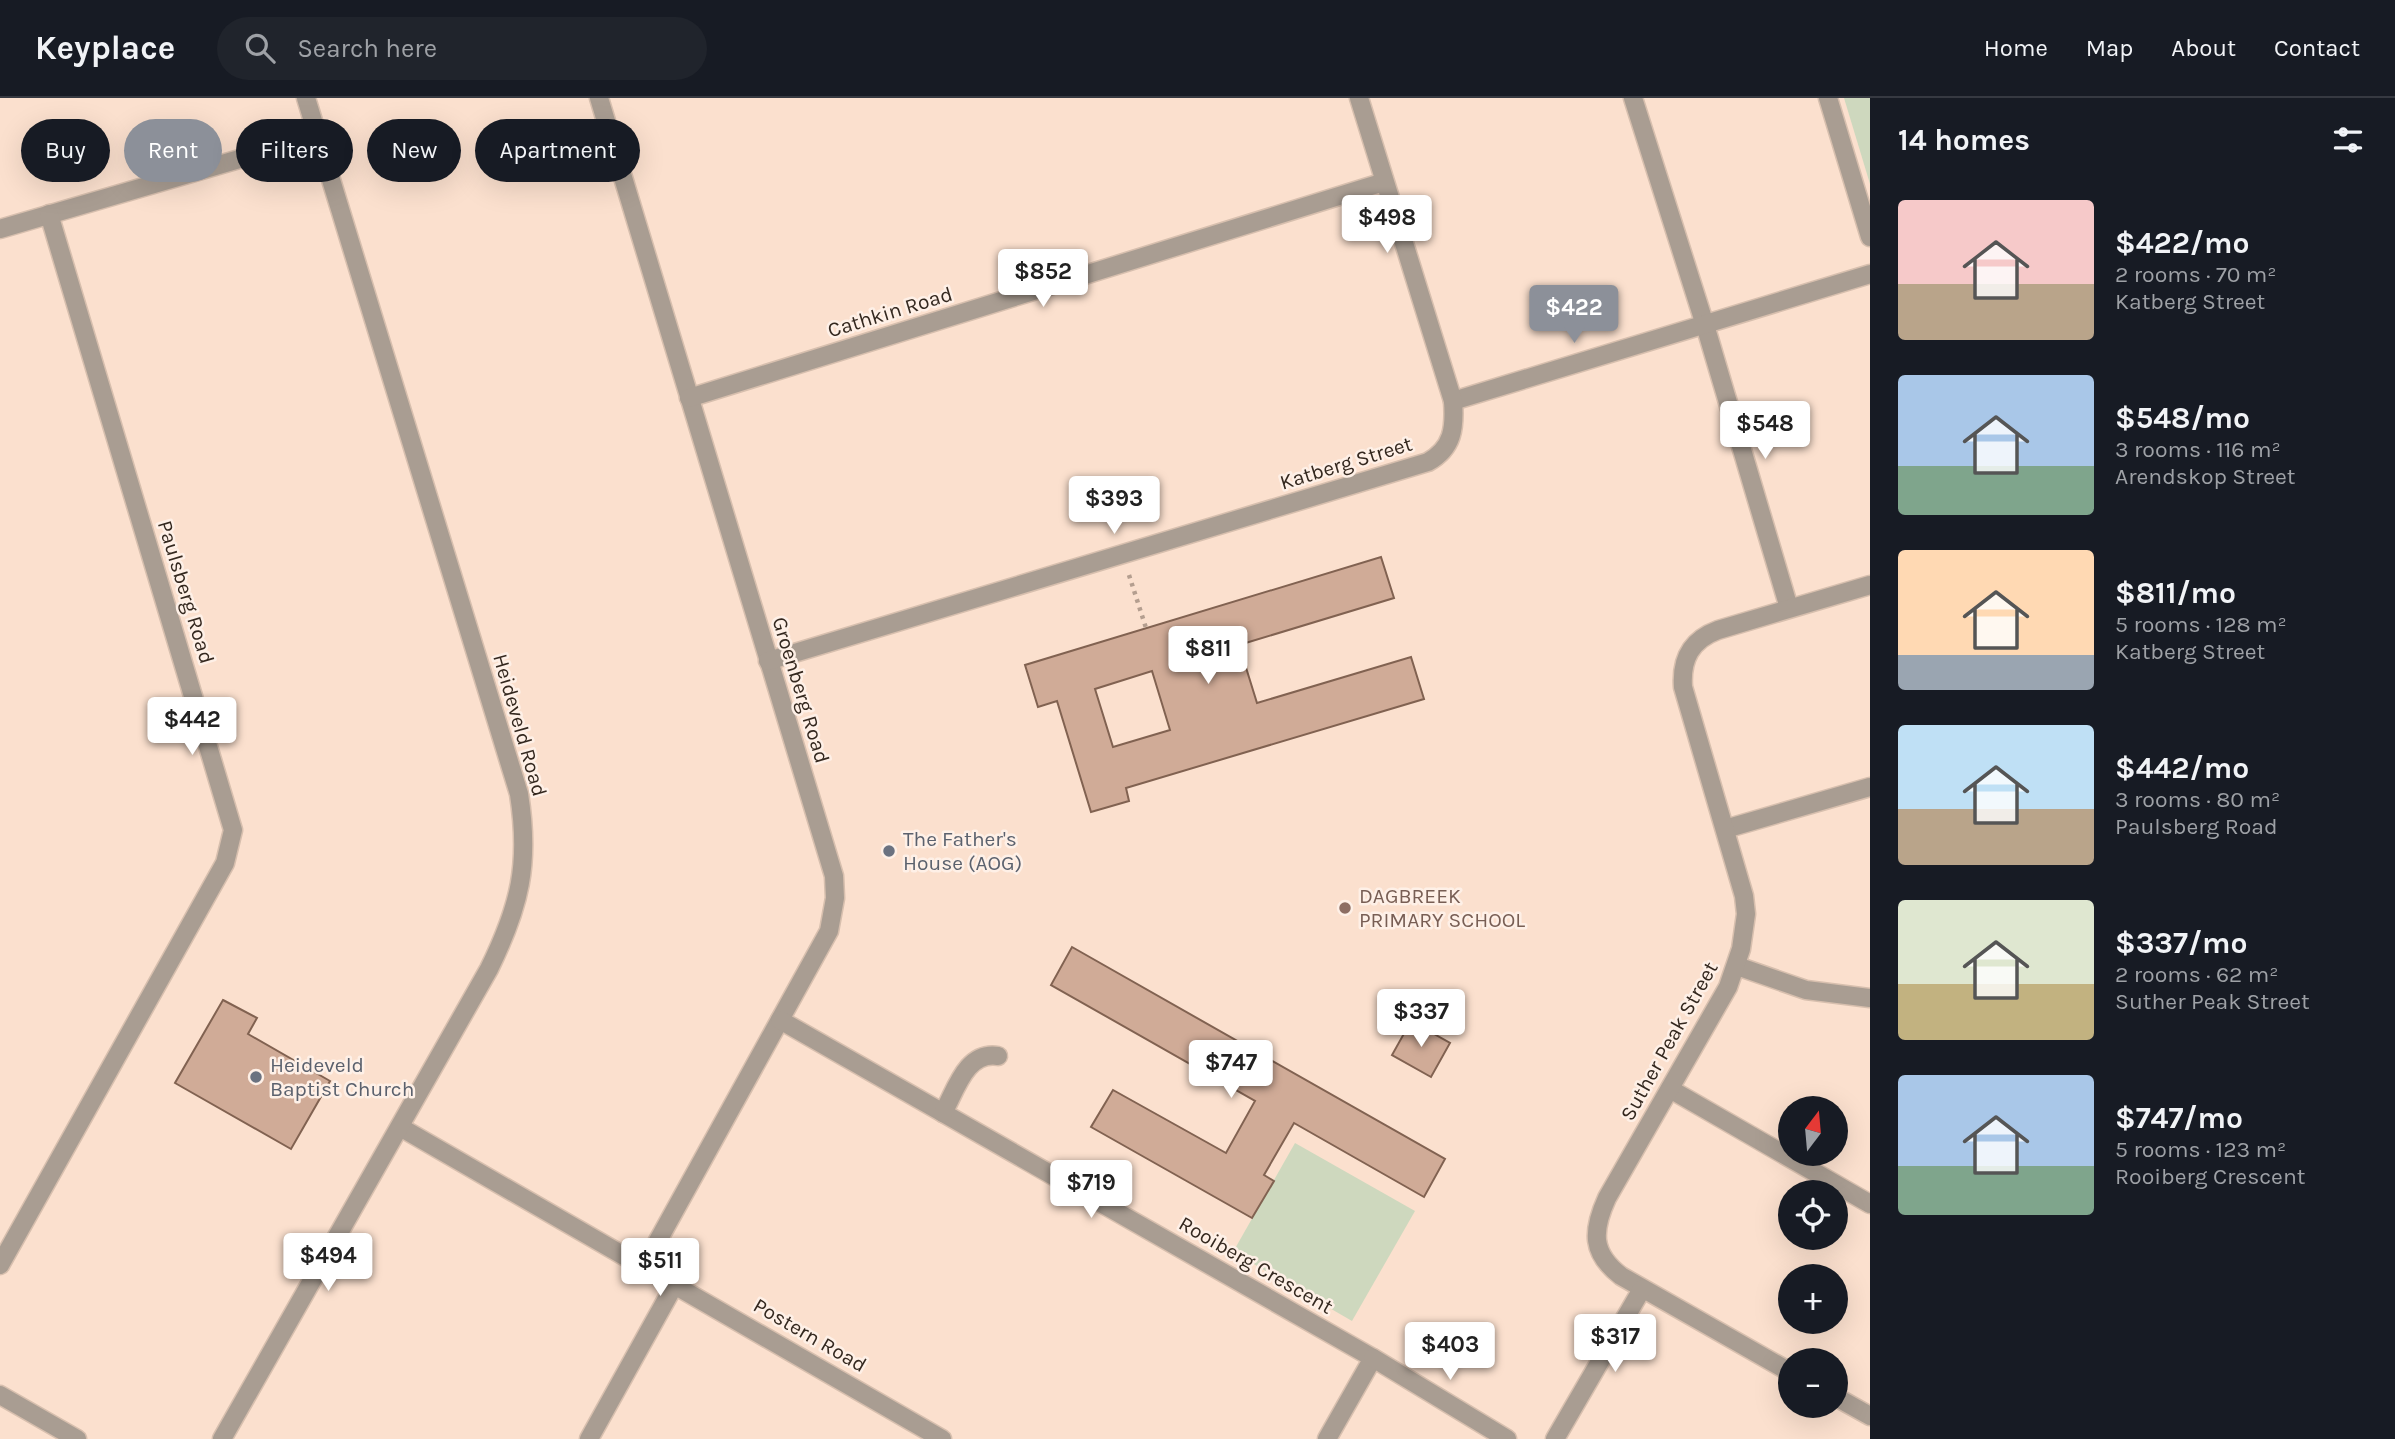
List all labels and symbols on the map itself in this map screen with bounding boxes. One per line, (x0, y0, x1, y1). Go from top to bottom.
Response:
pin: $498 (1346, 195, 1428, 255)
pin: $852 (1002, 250, 1084, 309)
street label: Cathkin Road (825, 282, 955, 342)
pin: $422 (1533, 286, 1615, 345)
pin: $548 (1724, 402, 1806, 461)
street label: Katberg Street (1277, 431, 1415, 495)
pin: $393 (1073, 476, 1155, 536)
street label: Paulsberg Road (153, 517, 219, 667)
street label: Groenberg Road (767, 614, 835, 766)
pin: $811 (1167, 626, 1249, 686)
street label: Heideveld Road (488, 651, 552, 799)
pin: $442 (151, 698, 233, 757)
place label: The Father's House (AOG) (903, 827, 1022, 875)
marker: The Father's House (AOG) (881, 843, 897, 859)
place label: DAGBREEK PRIMARY SCHOOL (1359, 884, 1525, 932)
marker: DAGBREEK PRIMARY SCHOOL (1337, 900, 1353, 916)
street label: Suther Peak Street (1615, 957, 1723, 1125)
pin: $337 (1380, 990, 1462, 1049)
pin: $747 (1190, 1040, 1272, 1100)
place label: Heideveld Baptist Church (270, 1053, 414, 1101)
marker: Heideveld Baptist Church (248, 1069, 264, 1085)
north arrow (1778, 1096, 1848, 1166)
pin: $719 (1050, 1160, 1132, 1220)
street label: Rooiberg Crescent (1175, 1211, 1337, 1319)
pin: $494 (287, 1234, 369, 1293)
pin: $511 (619, 1238, 701, 1298)
street label: Postern Road (749, 1293, 871, 1377)
pin: $317 (1574, 1314, 1656, 1374)
pin: $403 (1409, 1322, 1491, 1382)

